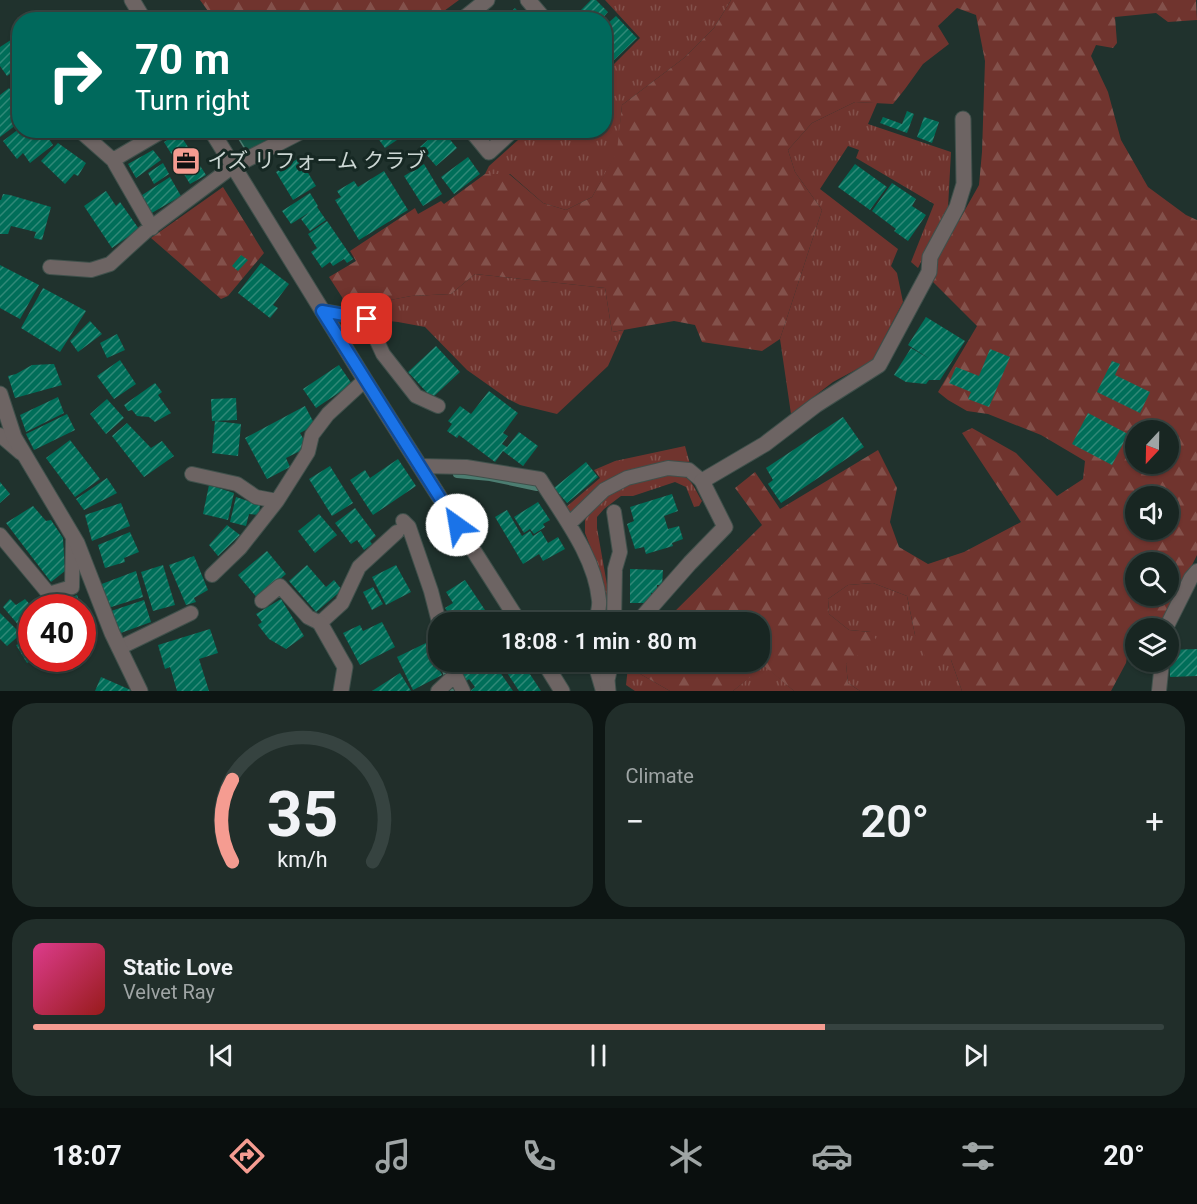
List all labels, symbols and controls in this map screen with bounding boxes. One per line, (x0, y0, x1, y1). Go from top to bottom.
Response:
text: 70 m (135, 35, 230, 84)
icon: right (36, 36, 114, 114)
text: Turn right (135, 85, 250, 117)
office icon: イズ リフォーム クラブ (170, 145, 202, 177)
place label: イズ リフォーム クラブ (207, 149, 426, 173)
pin (341, 293, 392, 344)
icon: arrive (350, 302, 383, 335)
north arrow (1125, 420, 1179, 474)
map controls (1125, 420, 1179, 672)
button: sound (1125, 486, 1179, 540)
position arrow (425, 493, 489, 557)
button: search (1125, 552, 1179, 606)
speed limit sign: 40 (18, 594, 96, 672)
button: layers (1125, 618, 1179, 672)
text: 18:08 · 1 min · 80 m (501, 629, 697, 654)
text: Climate (626, 764, 694, 788)
text: 35 (266, 778, 338, 851)
text: 20° (860, 795, 929, 848)
text: − (626, 802, 644, 841)
text: + (1145, 802, 1164, 841)
text: km/h (277, 847, 327, 872)
text: Static Love (123, 955, 233, 980)
text: Velvet Ray (123, 980, 215, 1004)
icon: previous (205, 1039, 238, 1072)
icon: pause (582, 1039, 615, 1072)
icon: next (959, 1039, 992, 1072)
icon: directions (226, 1135, 268, 1177)
icon: music (372, 1135, 414, 1177)
icon: phone (518, 1135, 560, 1177)
icon: climate (665, 1135, 707, 1177)
icon: car (811, 1135, 853, 1177)
icon: filters (957, 1135, 999, 1177)
text: 18:07 (52, 1140, 122, 1172)
text: 20° (1103, 1140, 1145, 1172)

